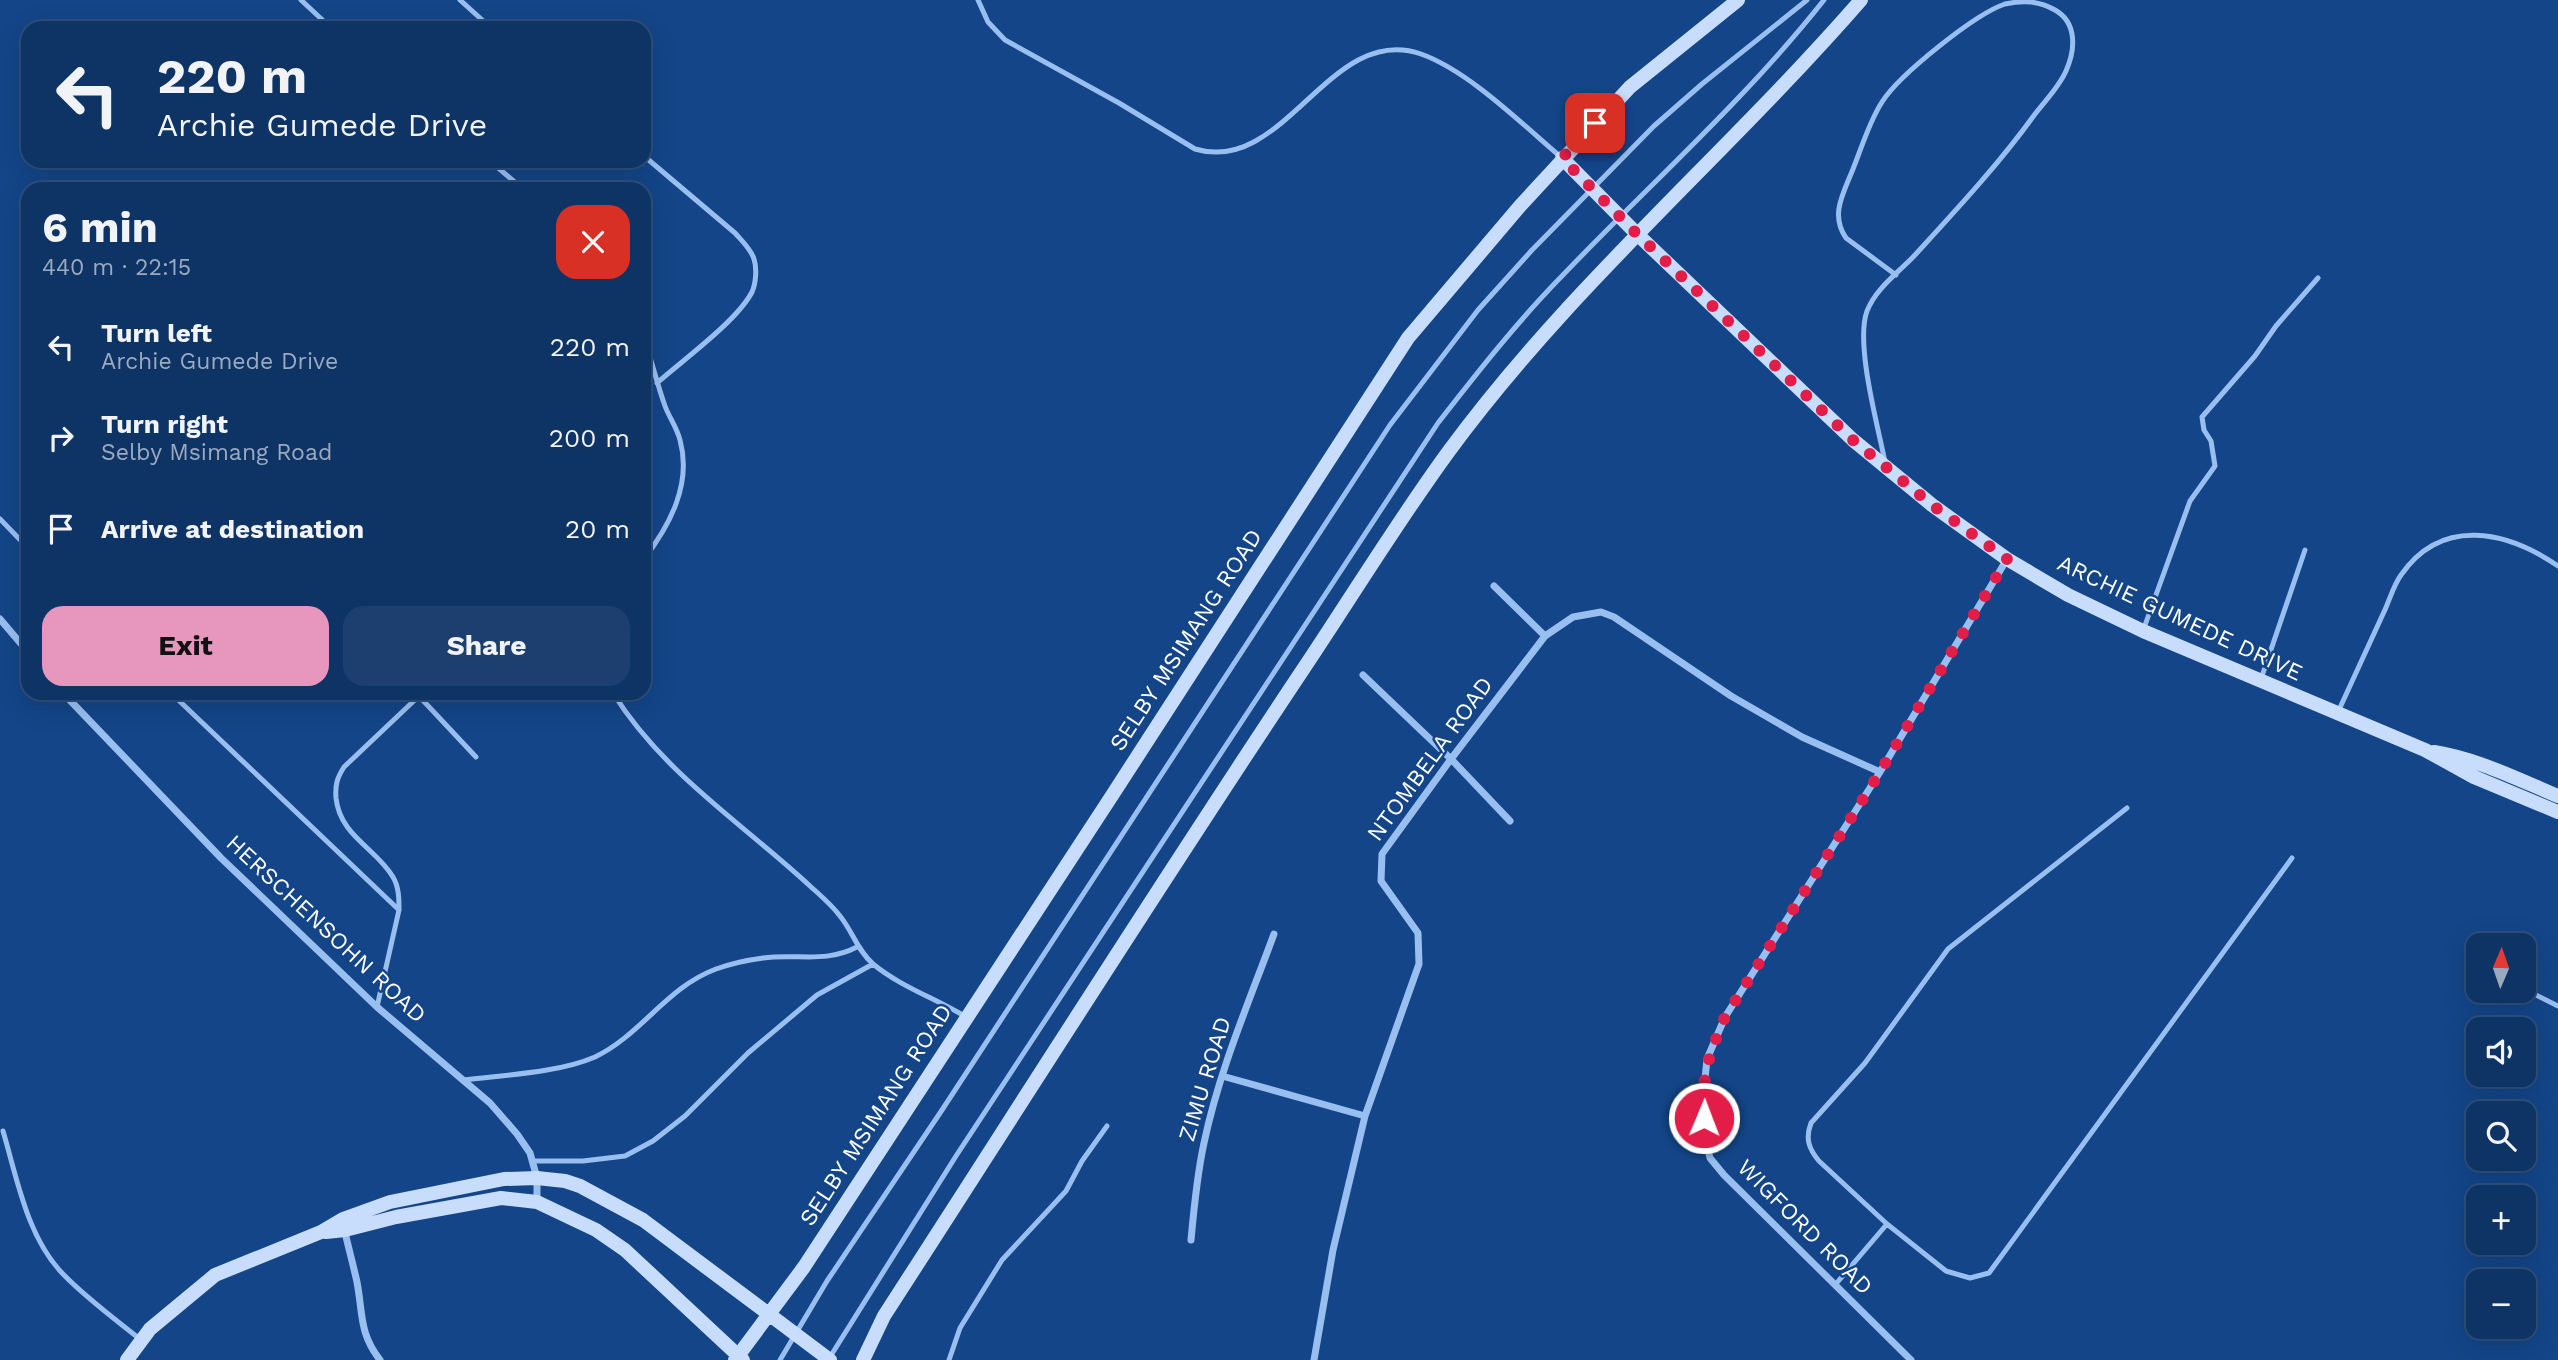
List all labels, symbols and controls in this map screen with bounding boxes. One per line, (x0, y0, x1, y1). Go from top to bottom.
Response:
text: 220 m (157, 47, 307, 105)
icon: left (42, 49, 133, 140)
pin (1565, 93, 1625, 153)
icon: arrive (1576, 104, 1614, 142)
text: Archie Gumede Drive (157, 106, 487, 144)
text: 6 min (42, 203, 158, 252)
button: close (556, 205, 630, 279)
text: 440 m · 22:15 (42, 254, 191, 281)
text: Turn left (101, 318, 212, 348)
icon: left (42, 328, 80, 366)
text: 220 m (550, 332, 630, 362)
text: Archie Gumede Drive (101, 348, 338, 375)
text: Turn right (101, 409, 228, 439)
icon: right (42, 419, 80, 457)
text: 200 m (549, 423, 630, 453)
text: Selby Msimang Road (101, 439, 332, 466)
icon: arrive (42, 510, 80, 548)
text: Arrive at destination (101, 514, 364, 544)
text: 20 m (565, 514, 630, 544)
street label: SELBY MSIMANG ROAD (1104, 524, 1268, 756)
street label: ARCHIE GUMEDE DRIVE (2053, 549, 2307, 687)
button: Exit (42, 606, 329, 686)
button: Share (343, 606, 630, 686)
street label: NTOMBELA ROAD (1361, 672, 1499, 846)
street label: HERSCHENSOHN ROAD (221, 829, 431, 1029)
north arrow (2466, 933, 2536, 1003)
map controls (2466, 933, 2536, 1339)
street label: SELBY MSIMANG ROAD (794, 999, 958, 1231)
street label: ZIMU ROAD (1173, 1014, 1237, 1144)
button: sound (2466, 1017, 2536, 1087)
position arrow (1667, 1081, 1741, 1155)
button: search (2466, 1101, 2536, 1171)
street label: WIGFORD ROAD (1732, 1154, 1878, 1300)
button: + (2466, 1185, 2536, 1255)
button: − (2466, 1269, 2536, 1339)

